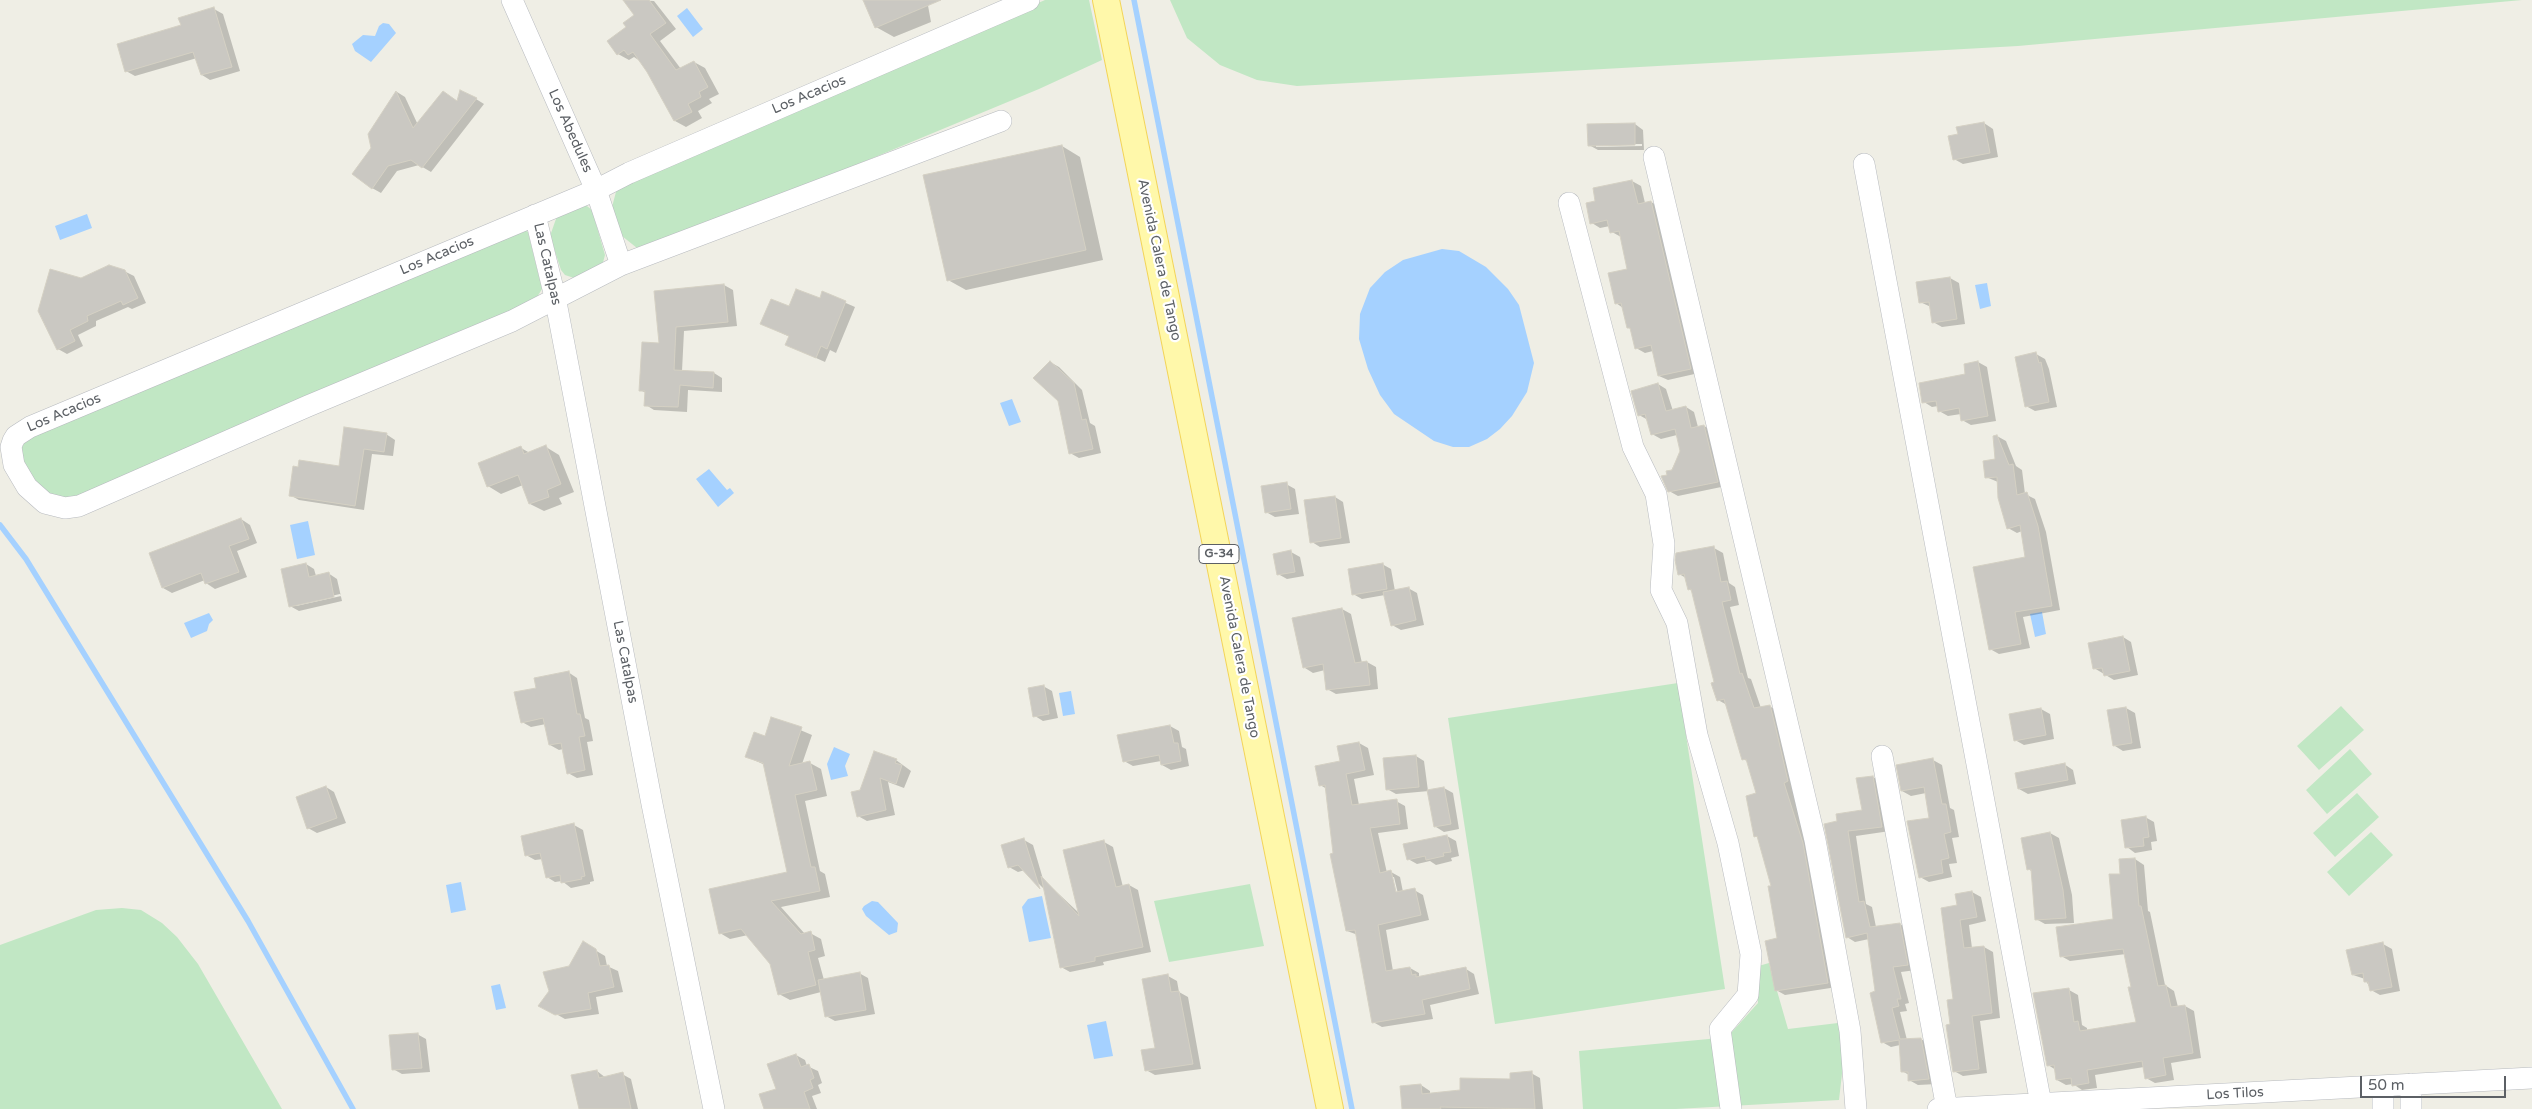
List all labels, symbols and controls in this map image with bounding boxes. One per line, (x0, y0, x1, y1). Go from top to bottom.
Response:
street label: Los Acacios (769, 72, 849, 118)
street label: Los Abedules (544, 87, 596, 175)
street label: Avenida Calera de Tango (1134, 178, 1184, 342)
street label: Las Catalpas (529, 221, 565, 307)
street label: Los Acacios (397, 233, 477, 279)
street label: Los Acacios (24, 390, 104, 436)
road number: G-34 (1199, 544, 1239, 564)
street label: Avenida Calera de Tango (1215, 574, 1263, 740)
street label: Las Catalpas (609, 619, 641, 705)
scale bar (2362, 1066, 2508, 1098)
text: 50 m (2368, 1076, 2405, 1094)
street label: Los Tilos (2206, 1084, 2264, 1104)

